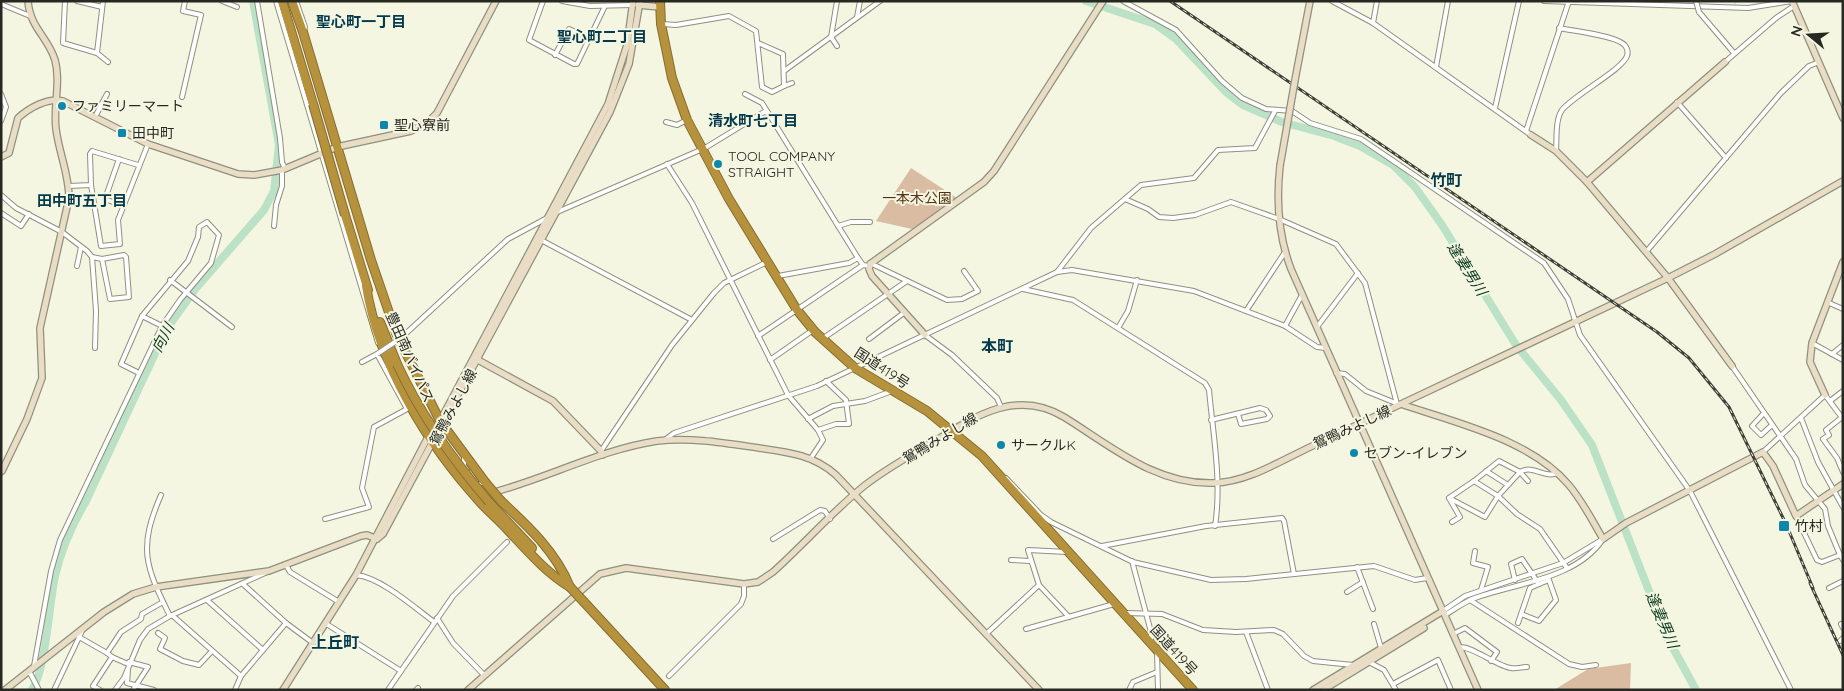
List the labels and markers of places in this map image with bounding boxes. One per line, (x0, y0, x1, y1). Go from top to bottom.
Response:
place label: ファミリーマート (72, 97, 184, 115)
marker: ファミリーマート (56, 100, 68, 112)
place label: 聖心寮前 (394, 116, 450, 134)
marker: 聖心寮前 (378, 119, 390, 131)
place label: 田中町 (132, 124, 174, 142)
marker: 田中町 (116, 127, 128, 139)
place label: TOOL COMPANY STRAIGHT (728, 147, 835, 181)
marker: TOOL COMPANY STRAIGHT (712, 158, 724, 170)
place label: サークルK (1011, 436, 1076, 454)
marker: サークルK (995, 439, 1007, 451)
place label: セブン-イレブン (1364, 444, 1467, 462)
marker: セブン-イレブン (1348, 447, 1360, 459)
place label: 竹村 (1795, 517, 1823, 535)
marker: 竹村 (1777, 519, 1791, 533)

